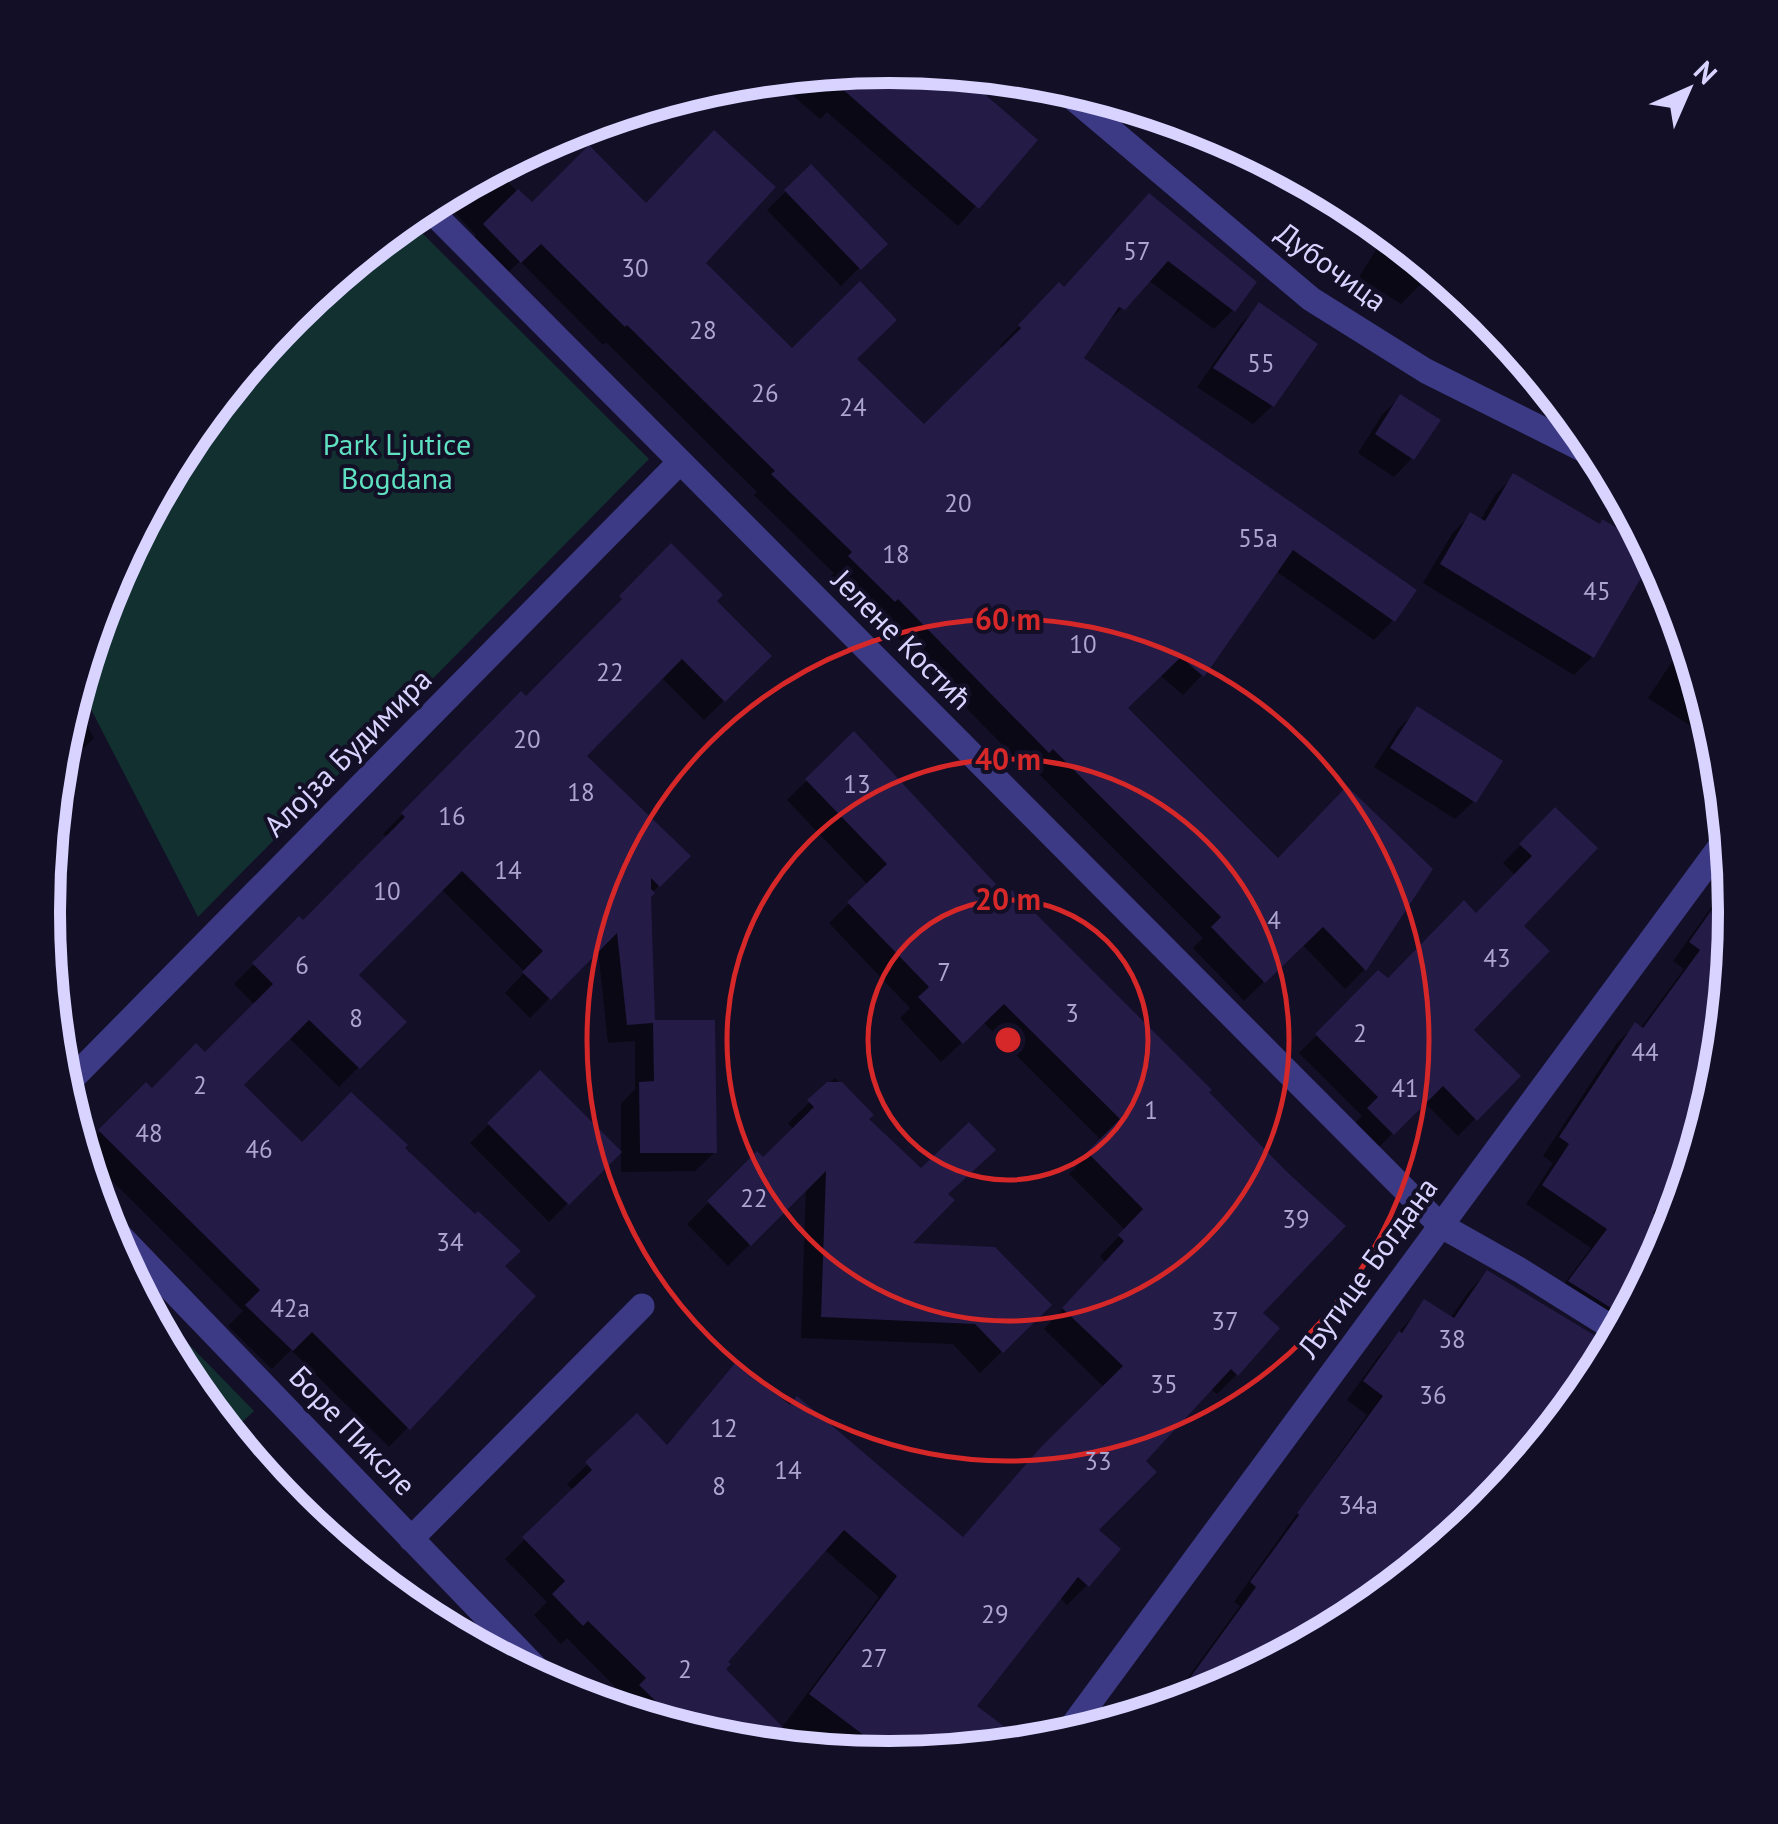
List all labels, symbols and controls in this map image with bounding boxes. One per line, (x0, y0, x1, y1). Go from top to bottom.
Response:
north arrow (1638, 40, 1738, 140)
text: N (1686, 52, 1726, 92)
street label: Дубочица (1269, 212, 1395, 319)
house number: 57 (1123, 235, 1151, 267)
house number: 30 (621, 252, 649, 284)
house number: 28 (689, 314, 717, 346)
house number: 55 (1247, 347, 1275, 379)
house number: 26 (751, 377, 779, 409)
house number: 24 (839, 391, 867, 423)
park label: Park Ljutice Bogdana (323, 424, 471, 497)
house number: 20 (944, 487, 972, 519)
house number: 55a (1238, 522, 1278, 554)
house number: 18 (882, 538, 910, 570)
street label: Јелене Костић (823, 559, 982, 718)
house number: 45 (1583, 575, 1611, 607)
text: 60 m (975, 599, 1041, 638)
house number: 10 (1069, 628, 1097, 660)
house number: 22 (596, 656, 624, 688)
street label: Алојза Будимира (255, 660, 439, 844)
house number: 20 (513, 723, 541, 755)
text: 40 m (975, 739, 1041, 778)
house number: 13 (843, 768, 871, 800)
house number: 18 (567, 776, 595, 808)
house number: 16 (438, 800, 466, 832)
house number: 14 (494, 854, 522, 886)
house number: 10 (373, 875, 401, 907)
text: 20 m (975, 879, 1041, 918)
house number: 4 (1267, 904, 1281, 936)
house number: 43 (1483, 942, 1511, 974)
house number: 6 (295, 949, 309, 981)
house number: 7 (937, 956, 951, 988)
house number: 3 (1065, 997, 1079, 1029)
house number: 8 (349, 1002, 363, 1034)
house number: 2 (1353, 1017, 1367, 1049)
centre of rings (990, 1022, 1026, 1058)
house number: 44 (1631, 1036, 1659, 1068)
house number: 2 (193, 1069, 207, 1101)
house number: 41 (1391, 1072, 1419, 1104)
house number: 1 (1144, 1094, 1158, 1126)
house number: 48 (135, 1117, 163, 1149)
house number: 46 (245, 1133, 273, 1165)
street label: Љутице Богдана (1287, 1169, 1446, 1366)
house number: 22 (740, 1182, 768, 1214)
house number: 39 (1282, 1203, 1310, 1235)
house number: 34 (436, 1226, 464, 1258)
house number: 42a (270, 1292, 310, 1324)
house number: 37 (1211, 1305, 1239, 1337)
house number: 38 (1438, 1323, 1466, 1355)
street label: Боре Пиксле (281, 1357, 425, 1503)
house number: 35 (1150, 1368, 1178, 1400)
house number: 36 (1419, 1379, 1447, 1411)
house number: 12 (710, 1412, 738, 1444)
house number: 33 (1084, 1445, 1112, 1477)
house number: 14 (774, 1454, 802, 1486)
house number: 8 (712, 1470, 726, 1502)
house number: 34a (1338, 1489, 1378, 1521)
house number: 29 (981, 1598, 1009, 1630)
house number: 27 (860, 1642, 888, 1674)
house number: 2 (678, 1653, 692, 1685)

